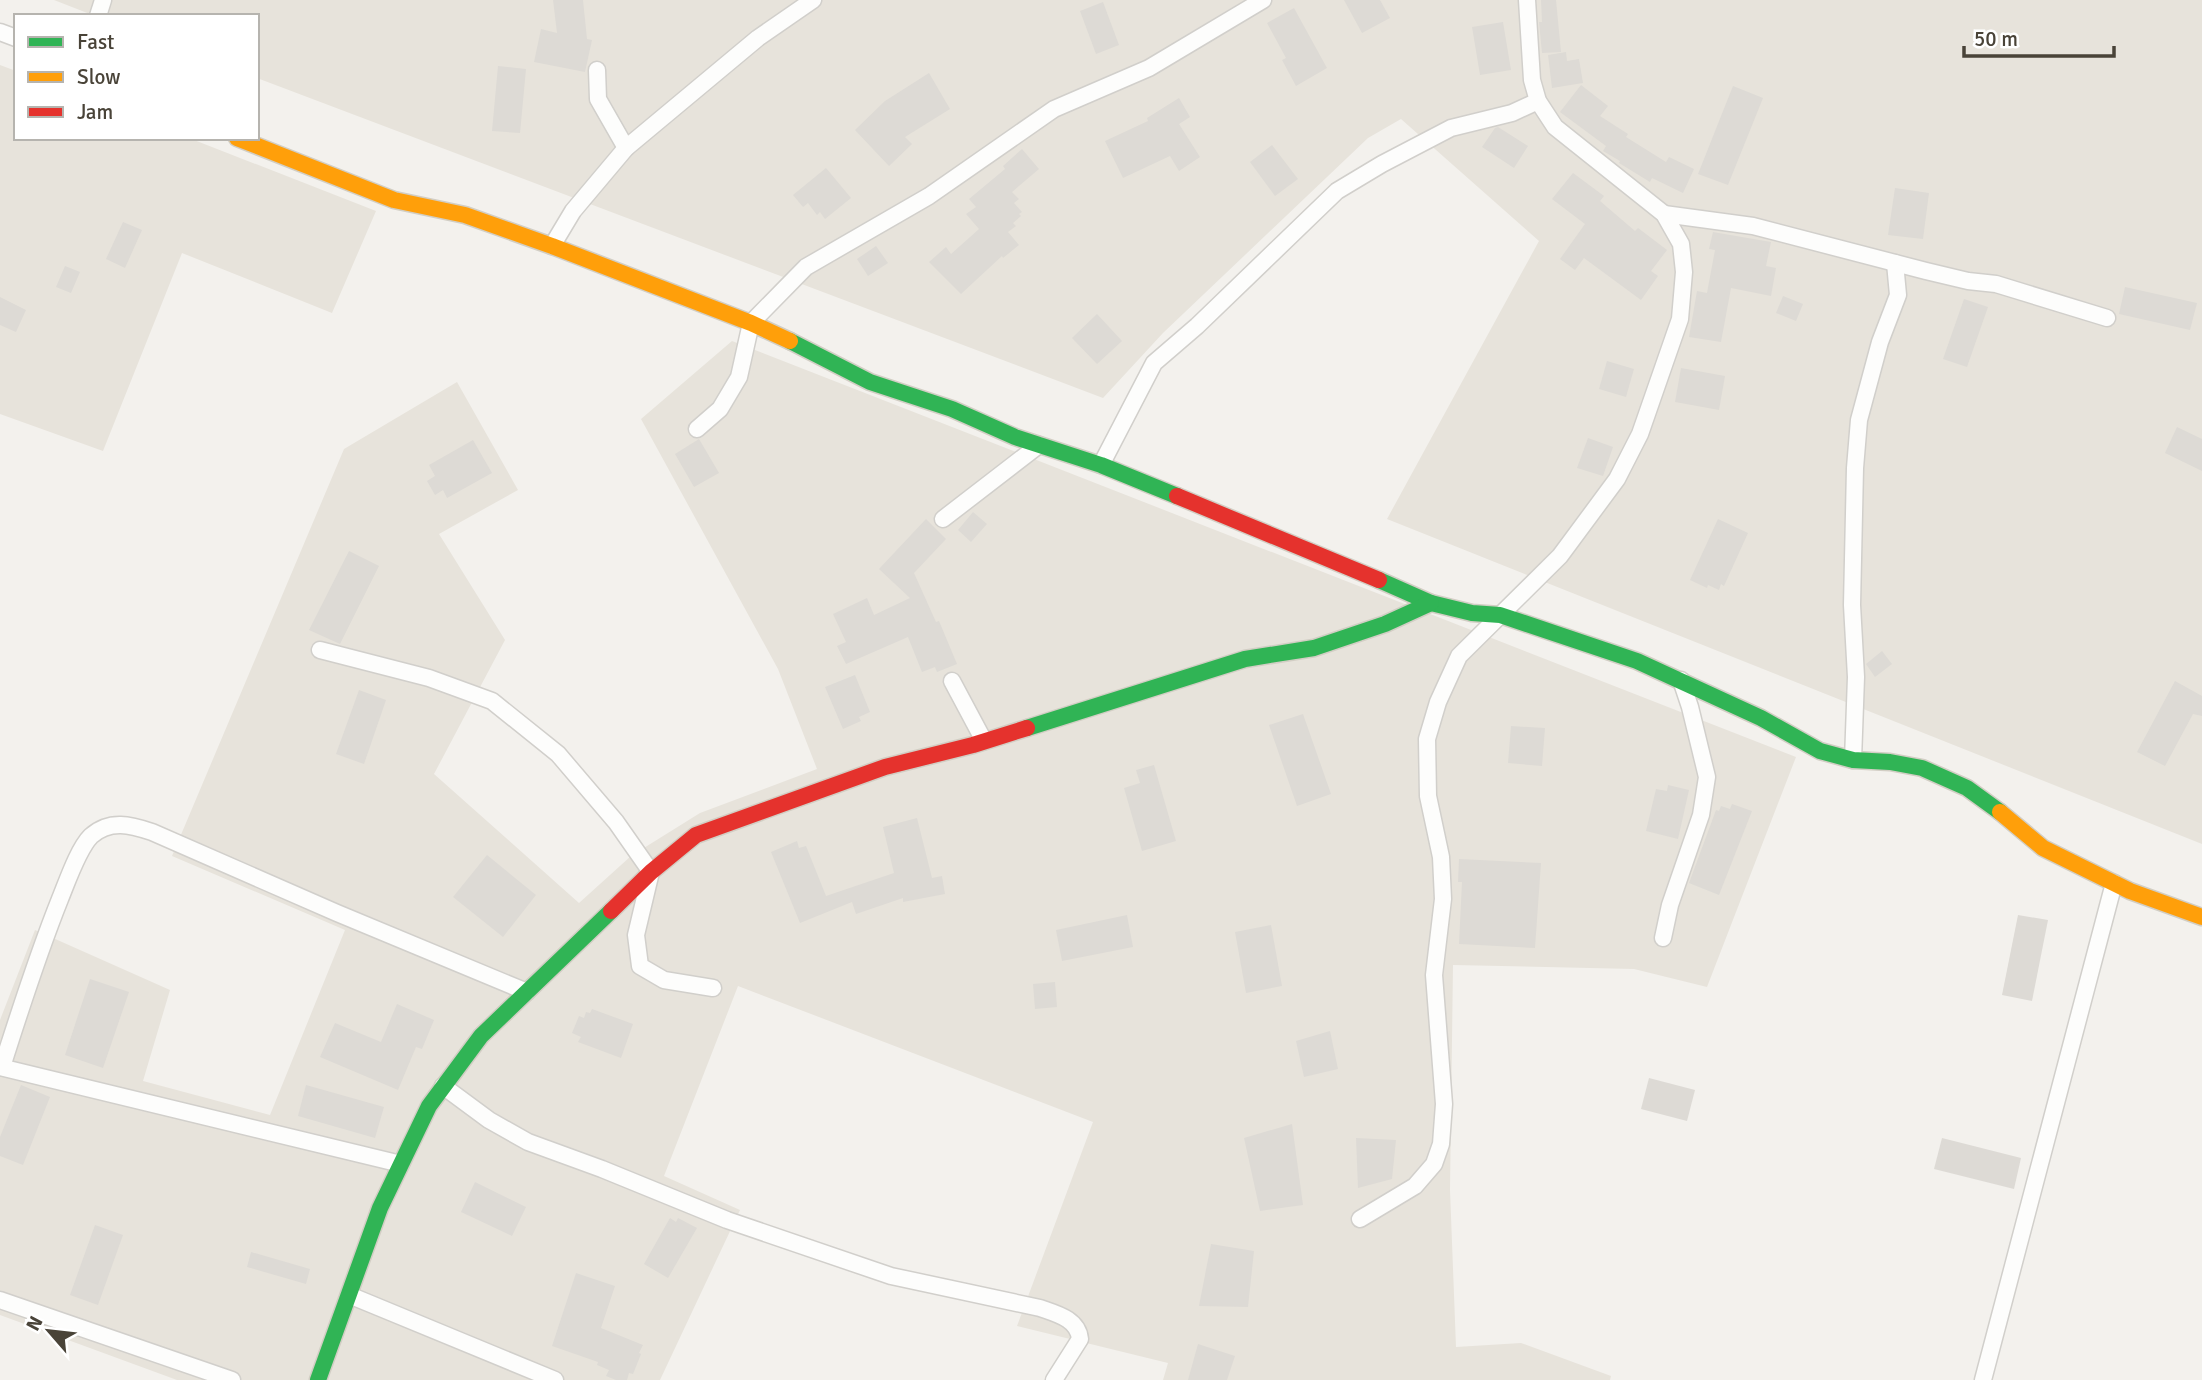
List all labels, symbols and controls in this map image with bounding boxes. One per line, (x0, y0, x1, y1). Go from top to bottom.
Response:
legend (14, 14, 259, 140)
scale bar (1964, 14, 2114, 58)
text: 50 m (1974, 26, 2018, 52)
text: Fast (77, 29, 114, 55)
text: Slow (77, 64, 121, 90)
text: Jam (77, 99, 113, 125)
north arrow (14, 1296, 84, 1366)
text: N (21, 1312, 49, 1335)

